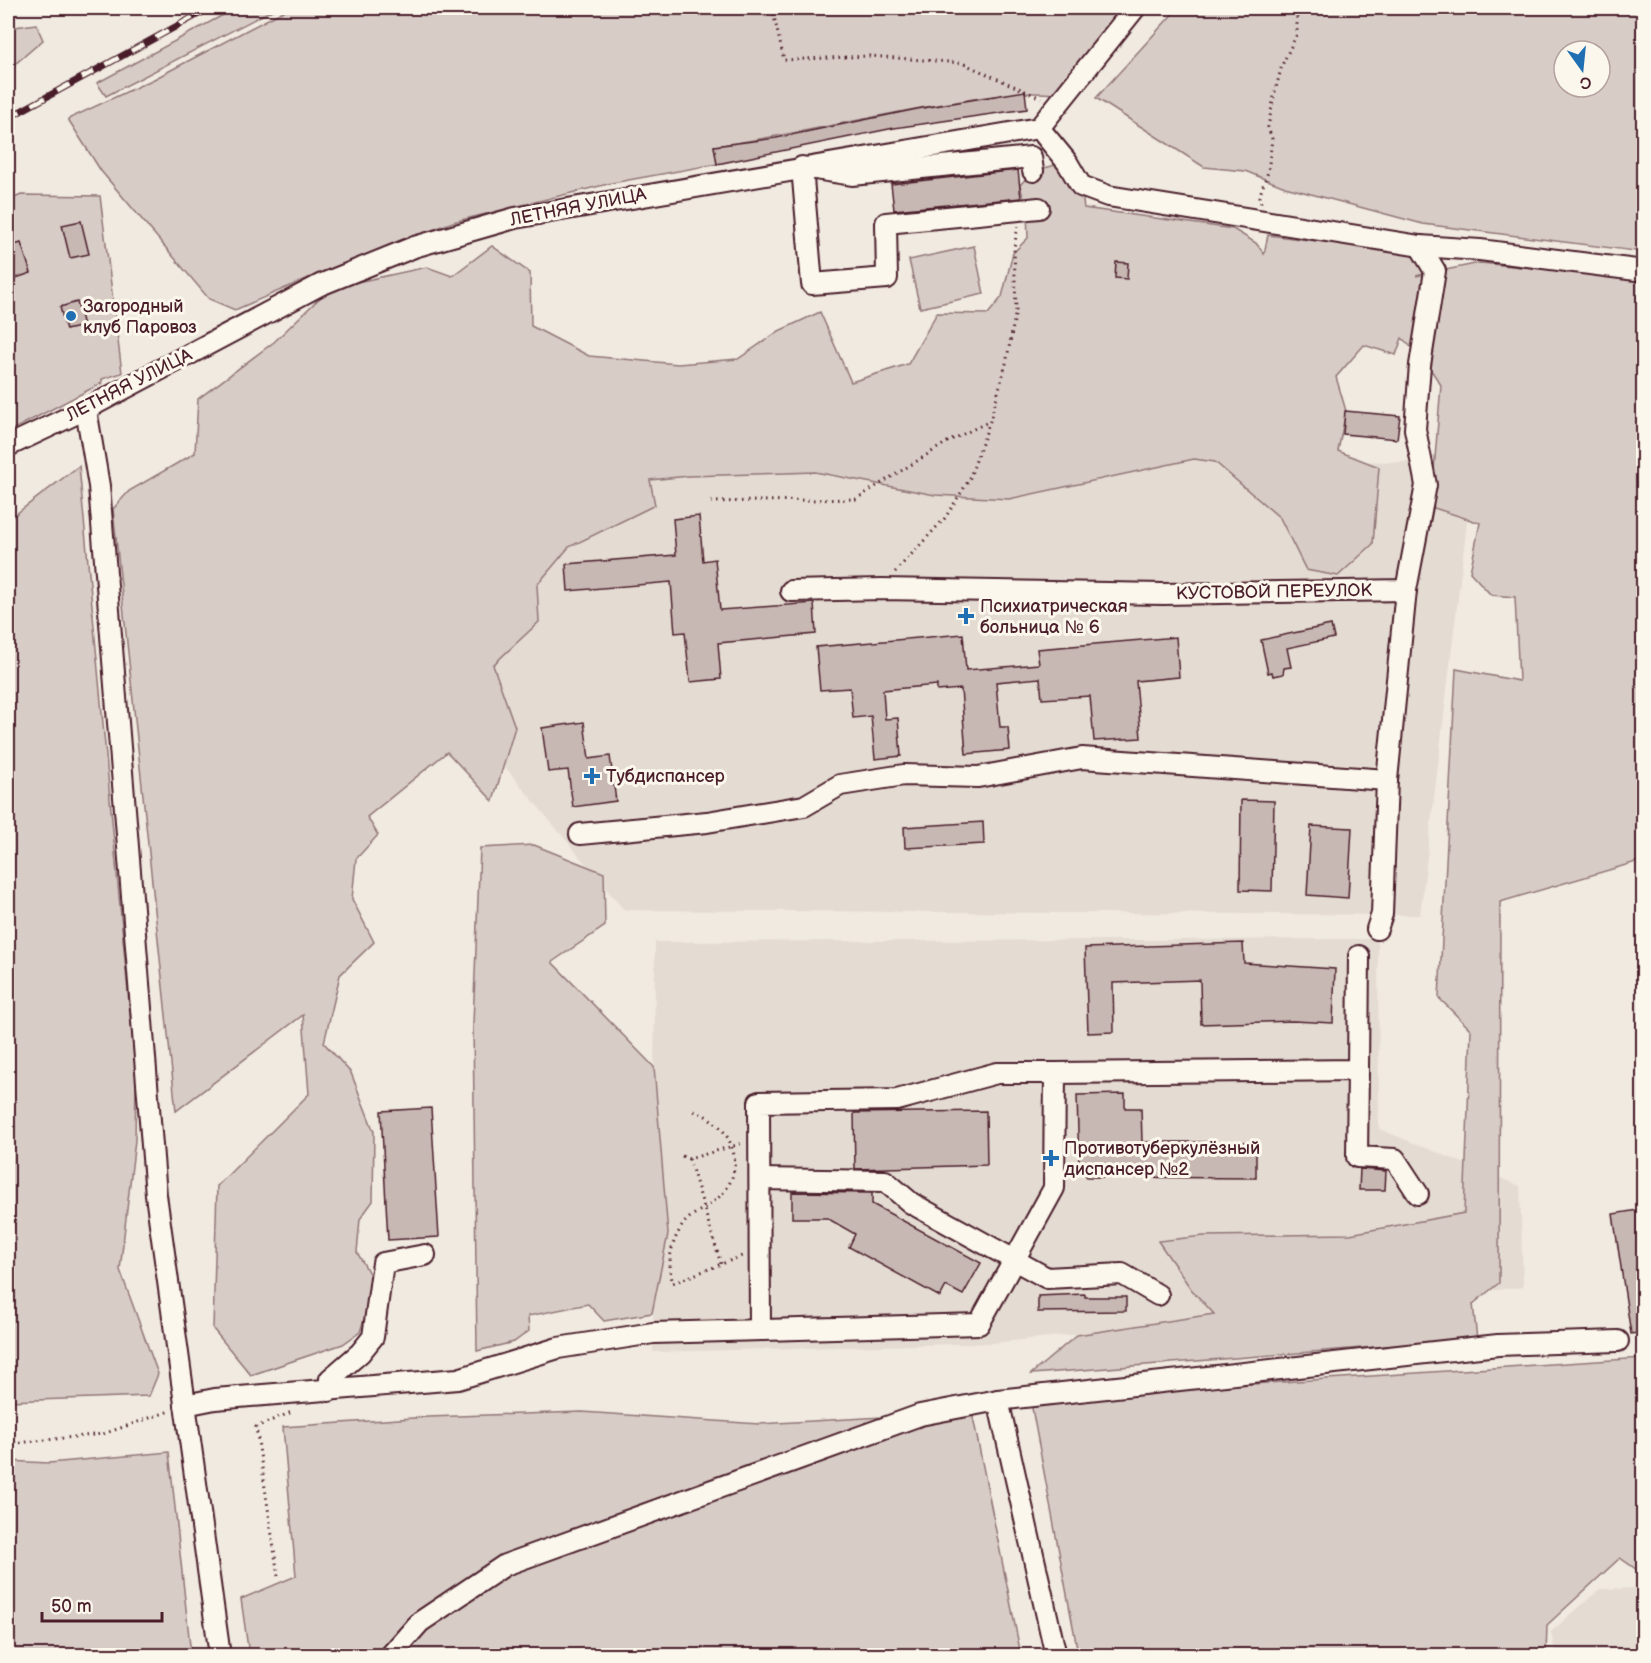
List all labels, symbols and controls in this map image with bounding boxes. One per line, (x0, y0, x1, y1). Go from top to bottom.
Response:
north arrow (1552, 39, 1612, 99)
text: С (1578, 71, 1593, 93)
street label: ЛЕТНЯЯ УЛИЦА (507, 183, 648, 231)
place label: Загородный клуб Паровоз (83, 296, 197, 338)
marker: Загородный клуб Паровоз (64, 309, 78, 323)
street label: ЛЕТНЯЯ УЛИЦА (62, 344, 195, 426)
street label: КУСТОВОЙ ПЕРЕУЛОК (1176, 580, 1373, 604)
place label: Психиатрическая больница № 6 (980, 596, 1128, 638)
marker: Психиатрическая больница № 6 (957, 607, 975, 625)
place label: Тубдиспансер (606, 766, 725, 787)
marker: Тубдиспансер (583, 767, 601, 785)
place label: Противотуберкулёзный диспансер №2 (1064, 1138, 1260, 1180)
marker: Противотуберкулёзный диспансер №2 (1042, 1149, 1060, 1167)
scale bar (42, 1585, 162, 1623)
text: 50 m (51, 1596, 92, 1617)

